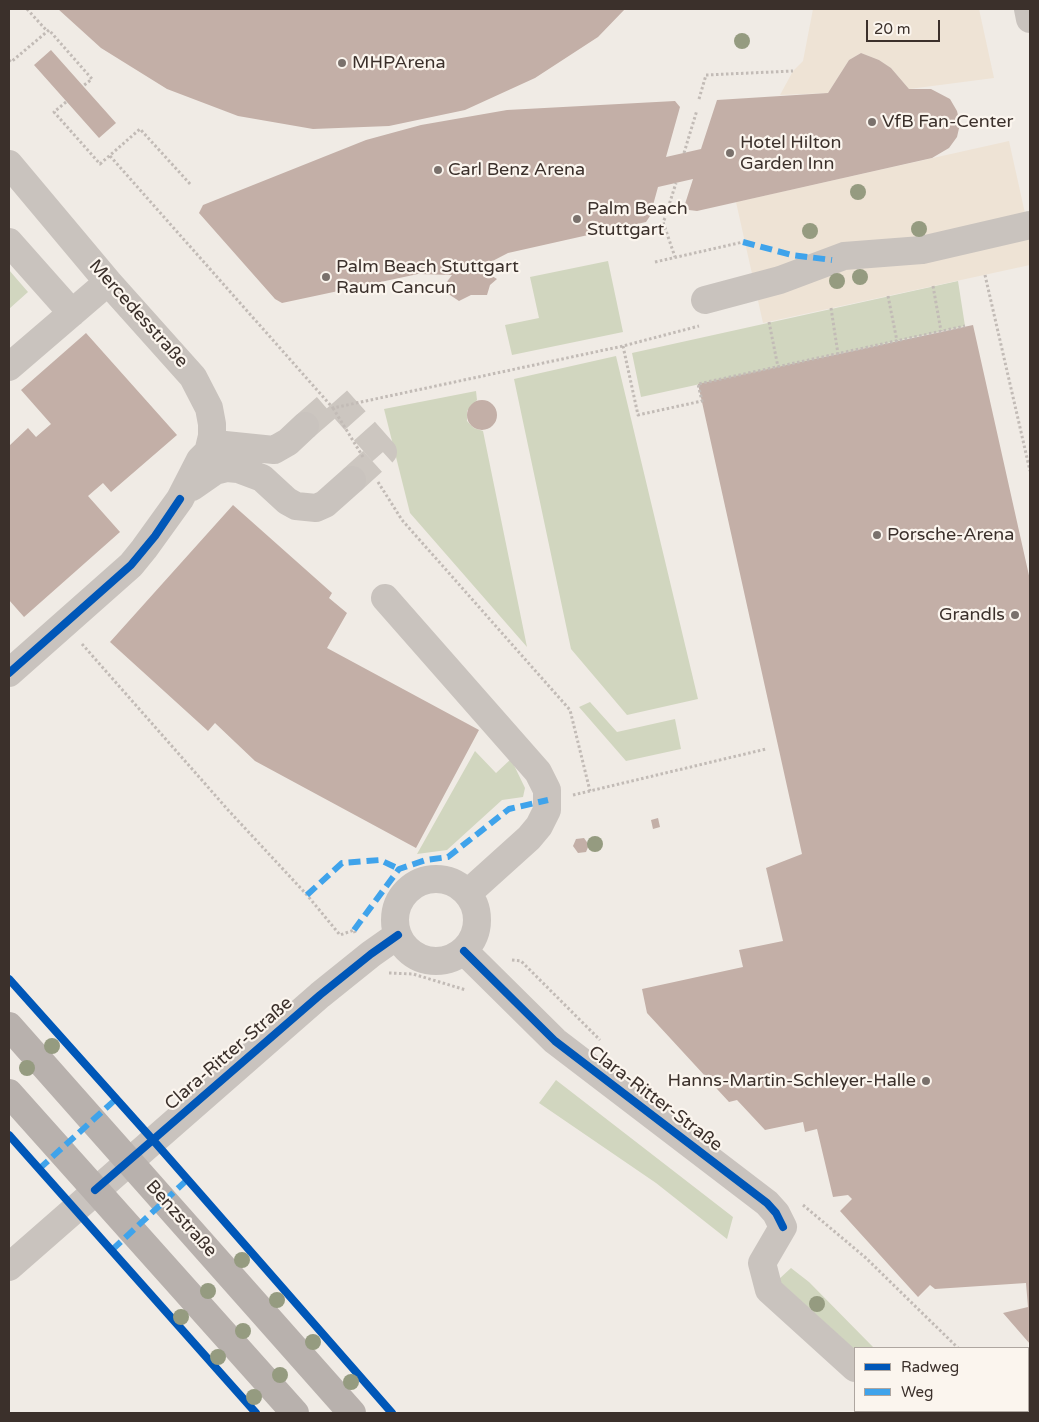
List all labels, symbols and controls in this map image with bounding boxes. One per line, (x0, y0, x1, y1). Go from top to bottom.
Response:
scale bar (869, 10, 943, 42)
text: 20 m (874, 20, 911, 38)
place label: MHPArena (352, 52, 445, 74)
marker: MHPArena (336, 57, 348, 69)
place label: VfB Fan-Center (882, 111, 1013, 133)
marker: VfB Fan-Center (866, 116, 878, 128)
place label: Hotel Hilton Garden Inn (740, 132, 841, 174)
marker: Hotel Hilton Garden Inn (724, 147, 736, 159)
place label: Carl Benz Arena (448, 159, 585, 181)
marker: Carl Benz Arena (432, 164, 444, 176)
place label: Palm Beach Stuttgart (587, 198, 688, 240)
marker: Palm Beach Stuttgart (571, 213, 583, 225)
street label: Mercedesstraße (84, 256, 192, 372)
place label: Palm Beach Stuttgart Raum Cancun (336, 256, 519, 298)
marker: Palm Beach Stuttgart Raum Cancun (320, 271, 332, 283)
place label: Porsche-Arena (887, 524, 1014, 546)
marker: Porsche-Arena (871, 529, 883, 541)
place label: Grandls (939, 604, 1005, 626)
marker: Grandls (1009, 609, 1021, 621)
street label: Clara-Ritter-Straße (161, 993, 297, 1115)
street label: Clara-Ritter-Straße (584, 1042, 726, 1156)
place label: Hanns-Martin-Schleyer-Halle (668, 1070, 916, 1092)
marker: Hanns-Martin-Schleyer-Halle (920, 1075, 932, 1087)
street label: Benzstraße (141, 1176, 221, 1262)
legend (854, 1347, 1029, 1412)
text: Radweg (901, 1358, 959, 1376)
text: Weg (901, 1383, 933, 1401)

